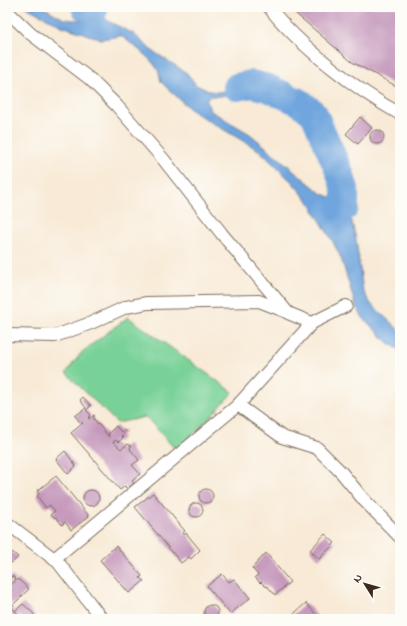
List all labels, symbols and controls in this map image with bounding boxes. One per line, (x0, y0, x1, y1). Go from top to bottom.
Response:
north arrow (345, 564, 385, 604)
text: N (349, 571, 366, 586)

